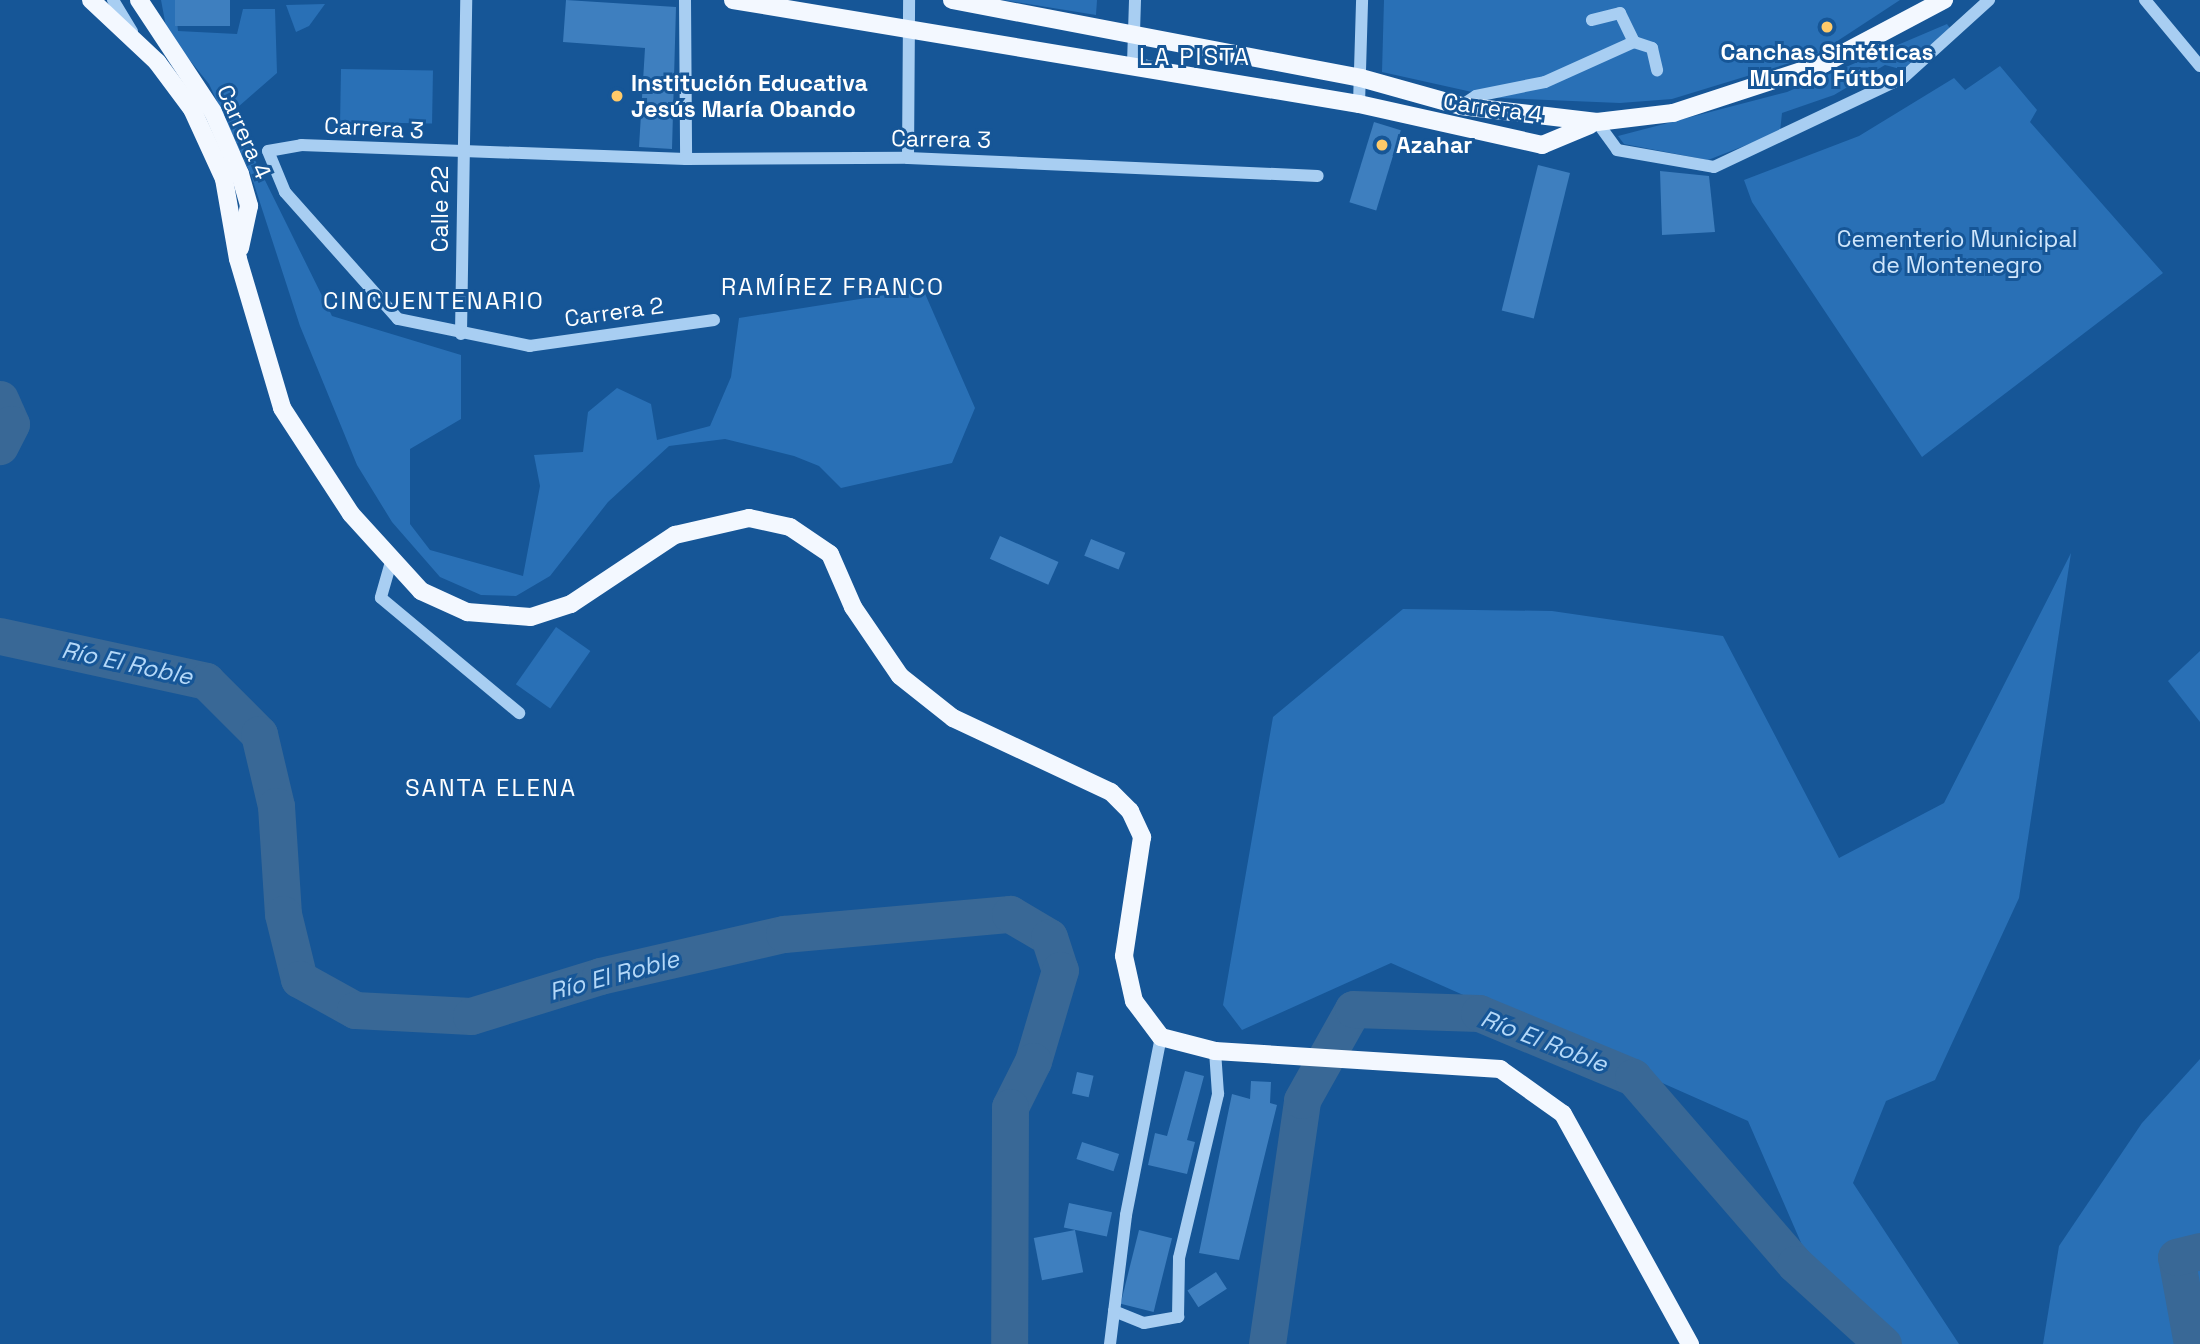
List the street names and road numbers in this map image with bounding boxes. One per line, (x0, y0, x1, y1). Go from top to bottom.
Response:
street label: Carrera 4 (211, 81, 277, 183)
street label: Carrera 4 (1441, 87, 1545, 129)
street label: Carrera 3 (323, 112, 425, 144)
street label: Carrera 3 (891, 124, 991, 154)
street label: Calle 22 (426, 166, 454, 252)
street label: Carrera 2 (563, 291, 665, 333)

